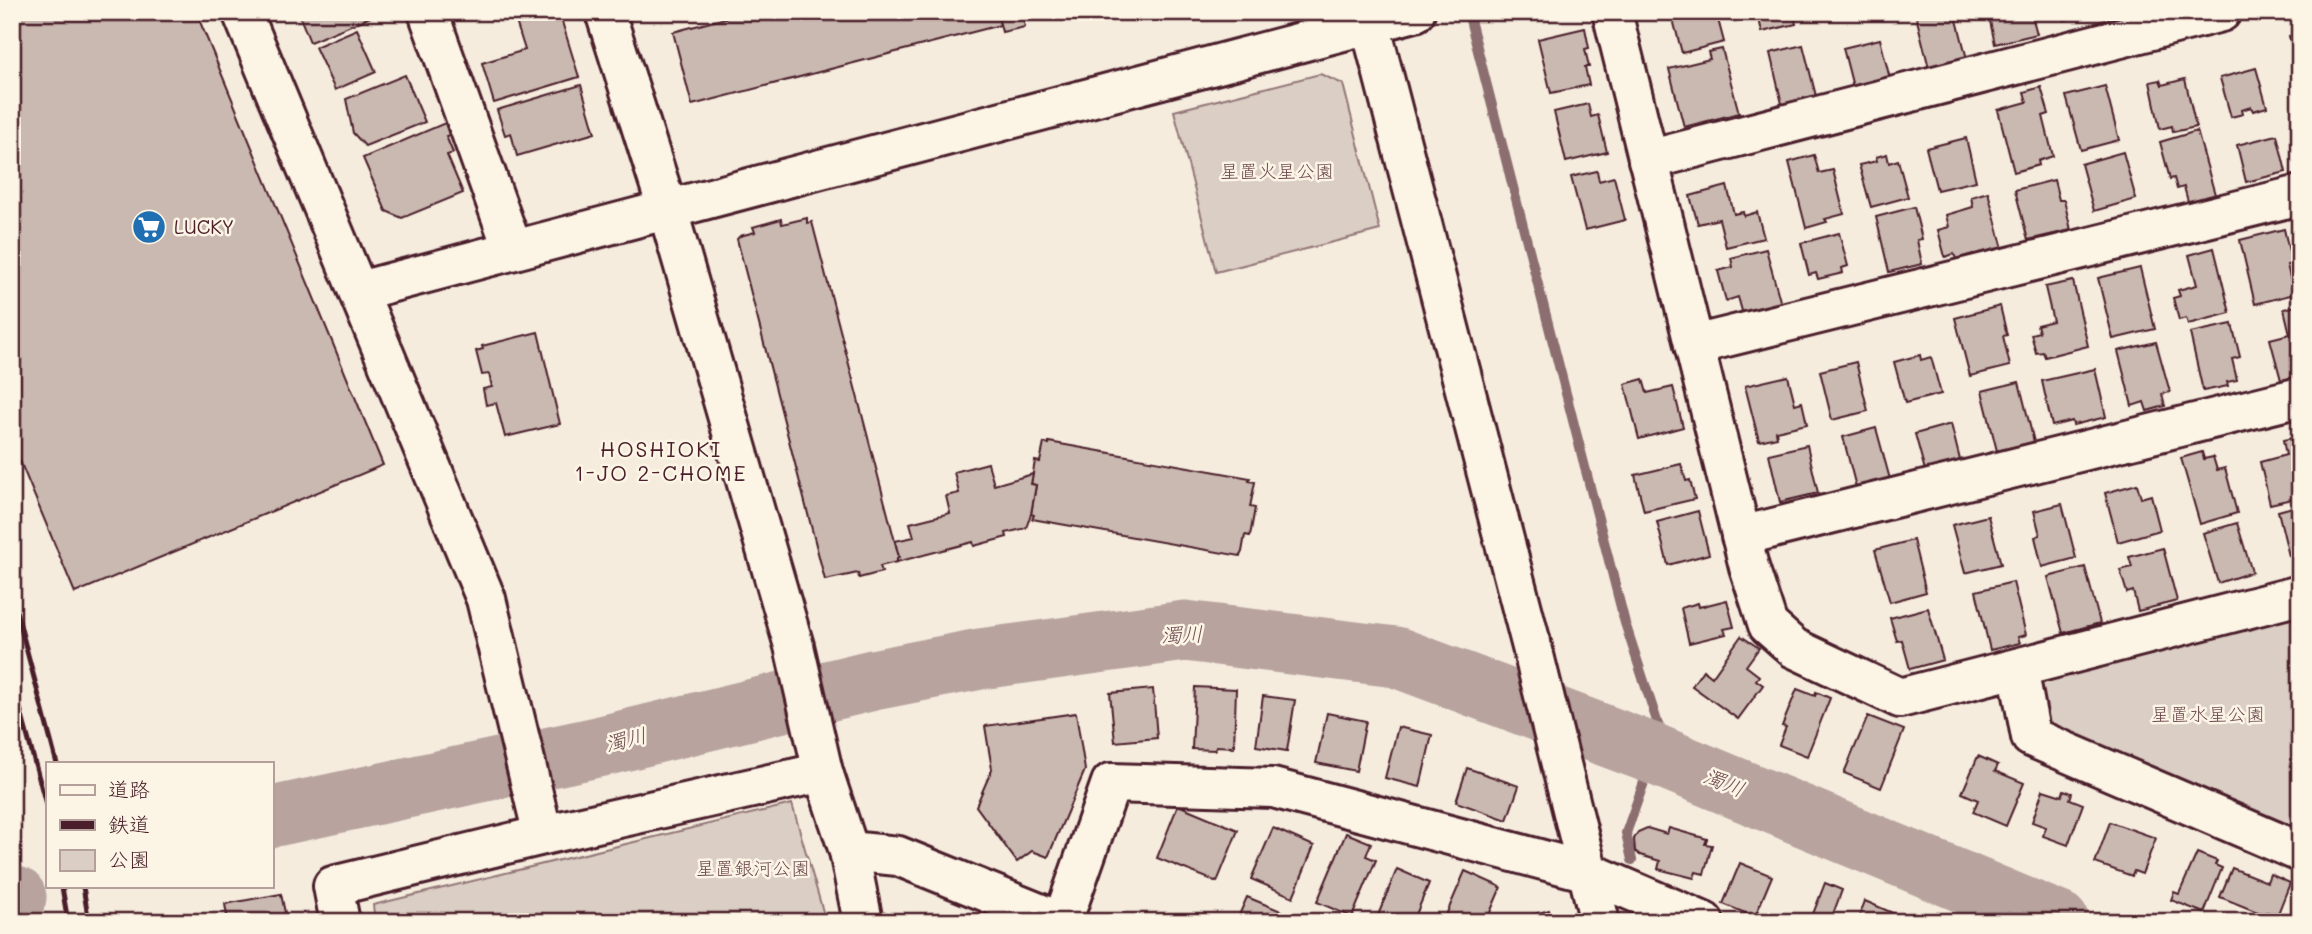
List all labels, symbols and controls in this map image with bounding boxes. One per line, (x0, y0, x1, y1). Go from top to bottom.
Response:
park label: 星置火星公園 (1220, 158, 1334, 183)
supermarket icon: LUCKY (130, 208, 168, 246)
place label: LUCKY (174, 214, 234, 239)
district label: HOSHIOKI 1-JO 2-CHOME (574, 435, 748, 486)
water label: 濁川 (1160, 619, 1203, 648)
park label: 星置水星公園 (2151, 701, 2265, 726)
water label: 濁川 (602, 720, 649, 757)
water label: 濁川 (1700, 761, 1749, 802)
legend (46, 762, 273, 888)
text: 道路 (108, 775, 150, 802)
text: 鉄道 (108, 810, 150, 837)
text: 公園 (108, 845, 150, 872)
park label: 星置銀河公園 (696, 855, 810, 880)

